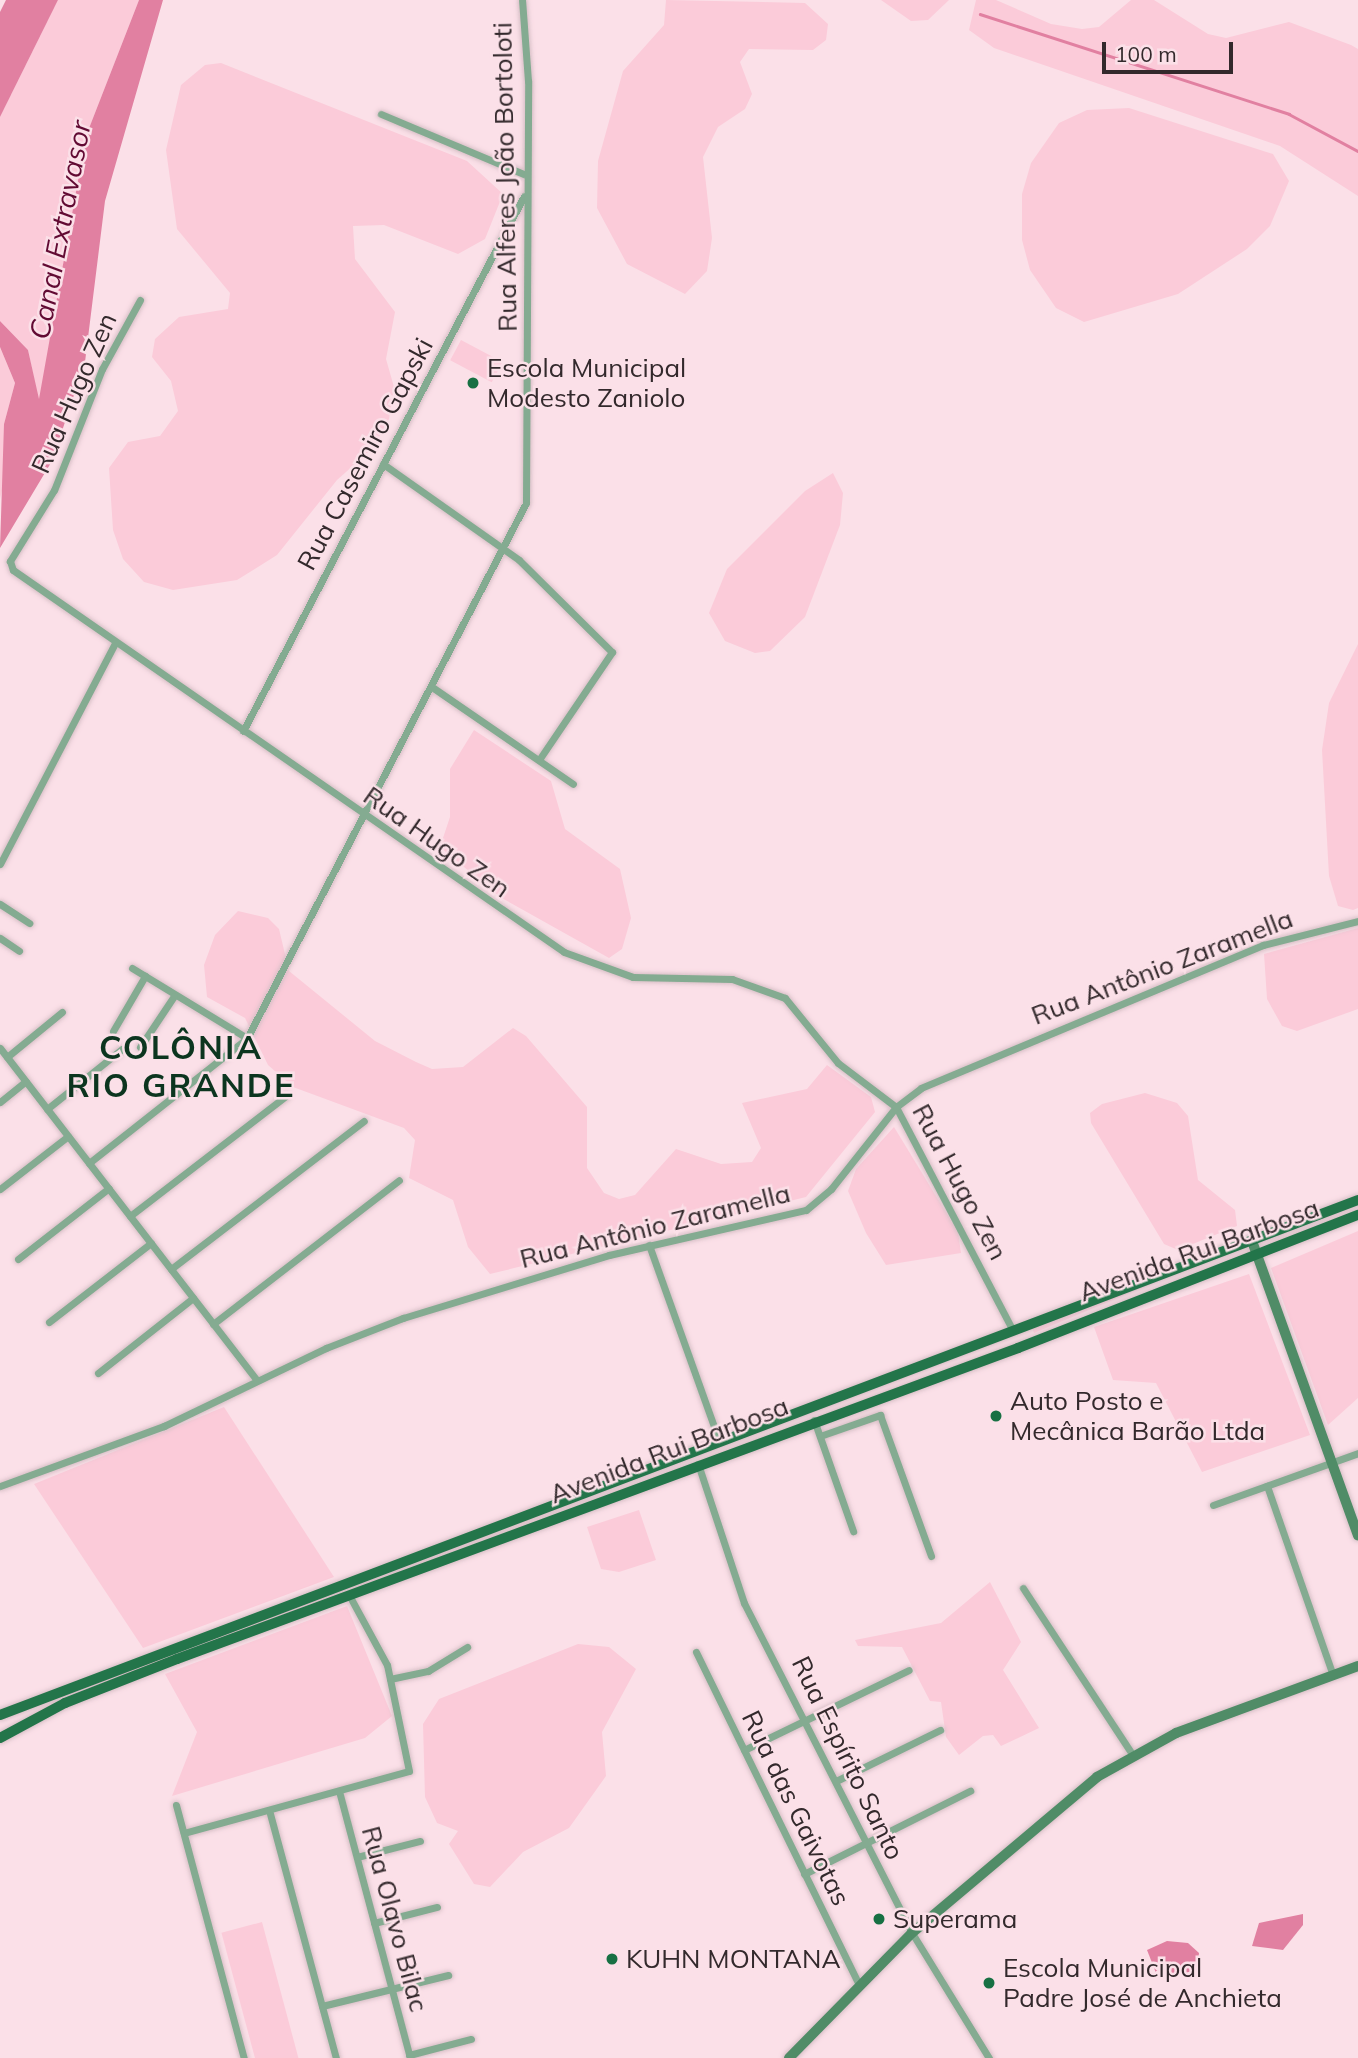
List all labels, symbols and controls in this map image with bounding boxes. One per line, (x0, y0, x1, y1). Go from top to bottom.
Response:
street label: Rua Alferes João Bortoloti (487, 22, 523, 332)
scale bar (1106, 28, 1237, 72)
text: 100 m (1115, 41, 1177, 67)
water label: Canal Extravasor (22, 118, 98, 342)
street label: Rua Hugo Zen (25, 308, 123, 478)
street label: Rua Casemiro Gapski (291, 333, 439, 575)
place label: Escola Municipal Modesto Zaniolo (487, 352, 686, 414)
marker: Escola Municipal Modesto Zaniolo (465, 375, 481, 391)
street label: Rua Hugo Zen (358, 780, 516, 904)
street label: Rua Antônio Zaramella (1027, 903, 1297, 1031)
district label: COLÔNIA RIO GRANDE (68, 1027, 294, 1105)
street label: Rua Hugo Zen (906, 1099, 1014, 1265)
street label: Rua Antônio Zaramella (517, 1177, 793, 1275)
street label: Avenida Rui Barbosa (1075, 1192, 1323, 1308)
place label: Auto Posto e Mecânica Barão Ltda (1010, 1385, 1265, 1446)
street label: Avenida Rui Barbosa (545, 1390, 793, 1510)
marker: Auto Posto e Mecânica Barão Ltda (988, 1408, 1004, 1424)
street label: Rua Espírito Santo (785, 1651, 911, 1865)
street label: Rua das Gaivotas (735, 1705, 857, 1911)
street label: Rua Olavo Bilac (355, 1823, 435, 2015)
place label: Superama (893, 1903, 1017, 1935)
marker: Superama (871, 1911, 887, 1927)
place label: KUHN MONTANA (626, 1943, 840, 1975)
marker: KUHN MONTANA (604, 1951, 620, 1967)
place label: Escola Municipal Padre José de Anchieta (1003, 1952, 1282, 2014)
marker: Escola Municipal Padre José de Anchieta (981, 1975, 997, 1991)

